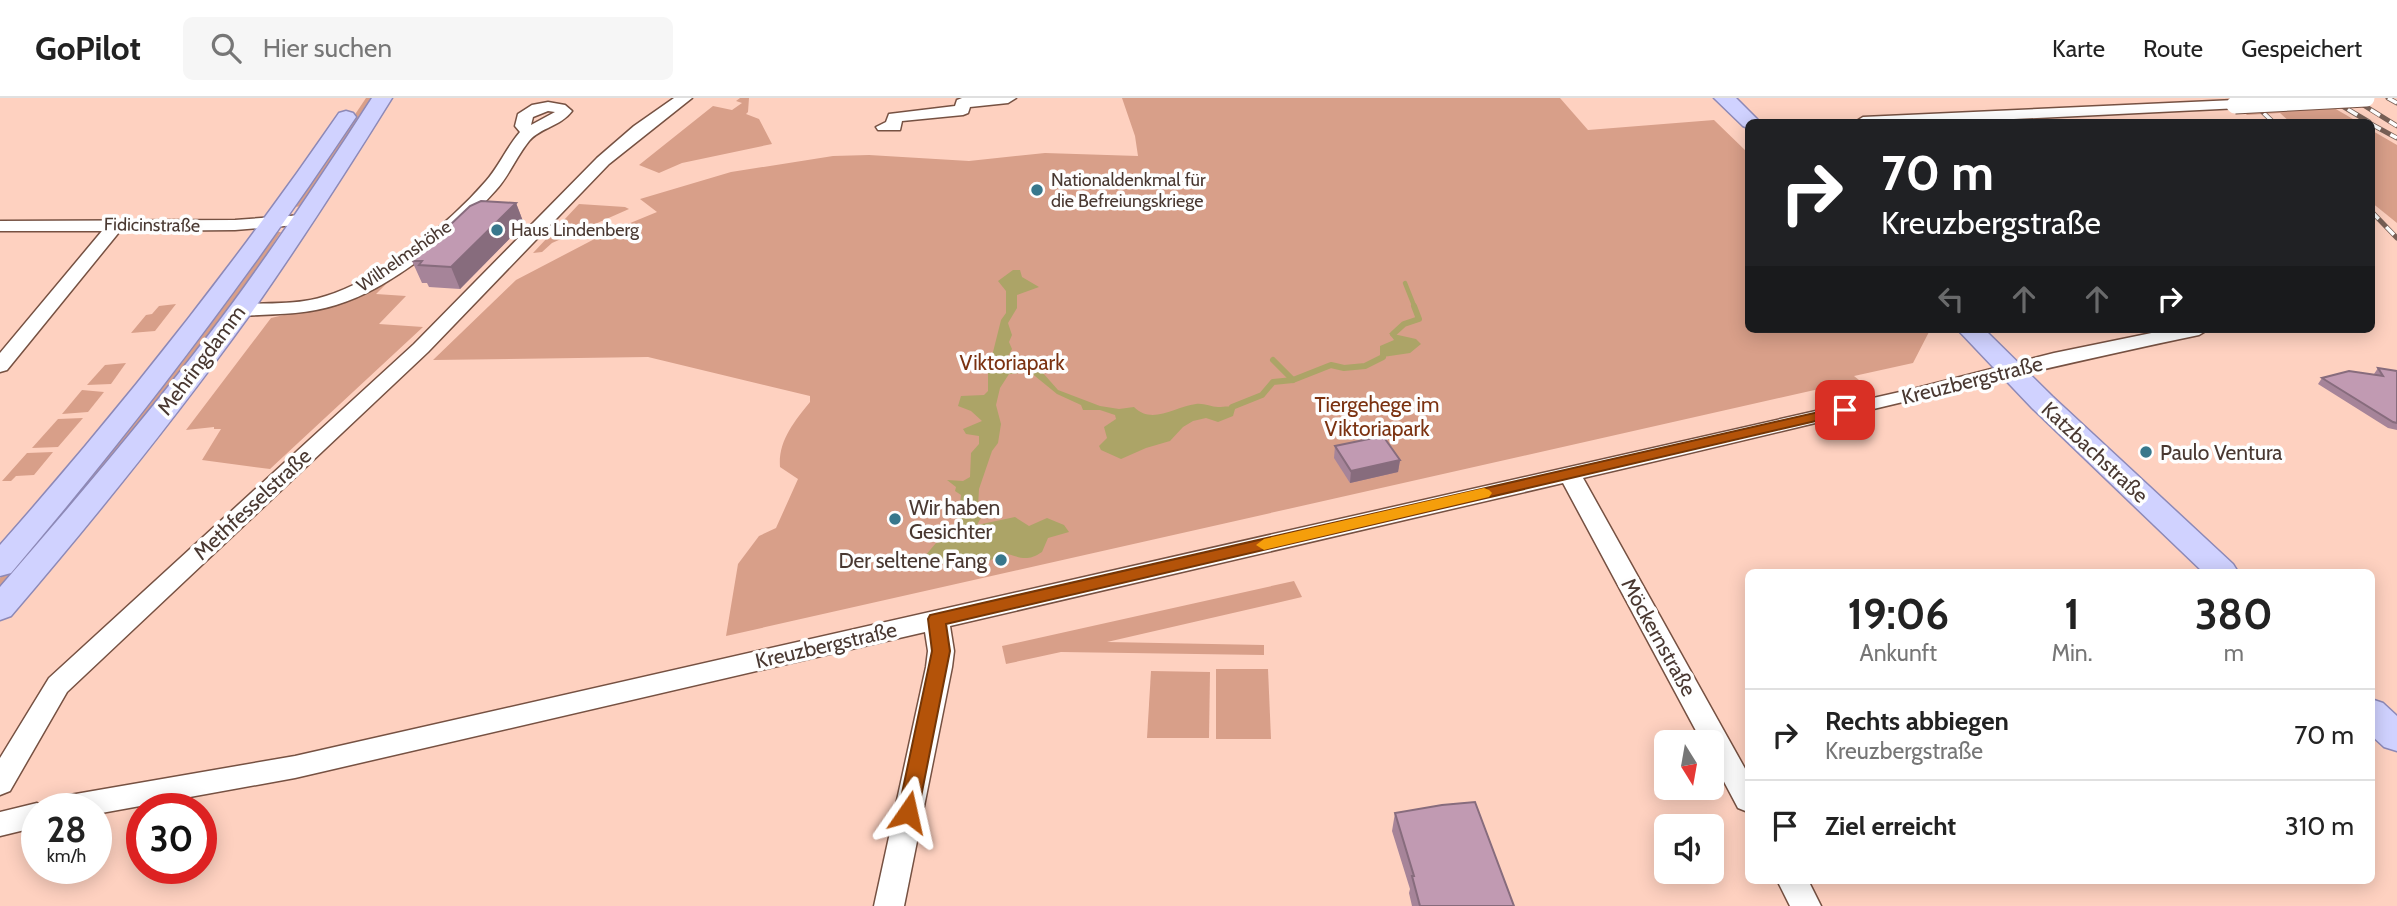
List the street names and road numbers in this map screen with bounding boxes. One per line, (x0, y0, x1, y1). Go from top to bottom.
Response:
street label: Fidicinstraße (104, 213, 200, 237)
street label: Wilhelmshöhe (353, 215, 455, 297)
street label: Mehringdamm (152, 300, 250, 420)
street label: Kreuzbergstraße (1899, 350, 2045, 410)
street label: Katzbachstraße (2037, 396, 2154, 508)
street label: Methfesselstraße (188, 443, 316, 565)
street label: Möckernstraße (1616, 574, 1702, 701)
street label: Kreuzbergstraße (753, 617, 899, 673)

